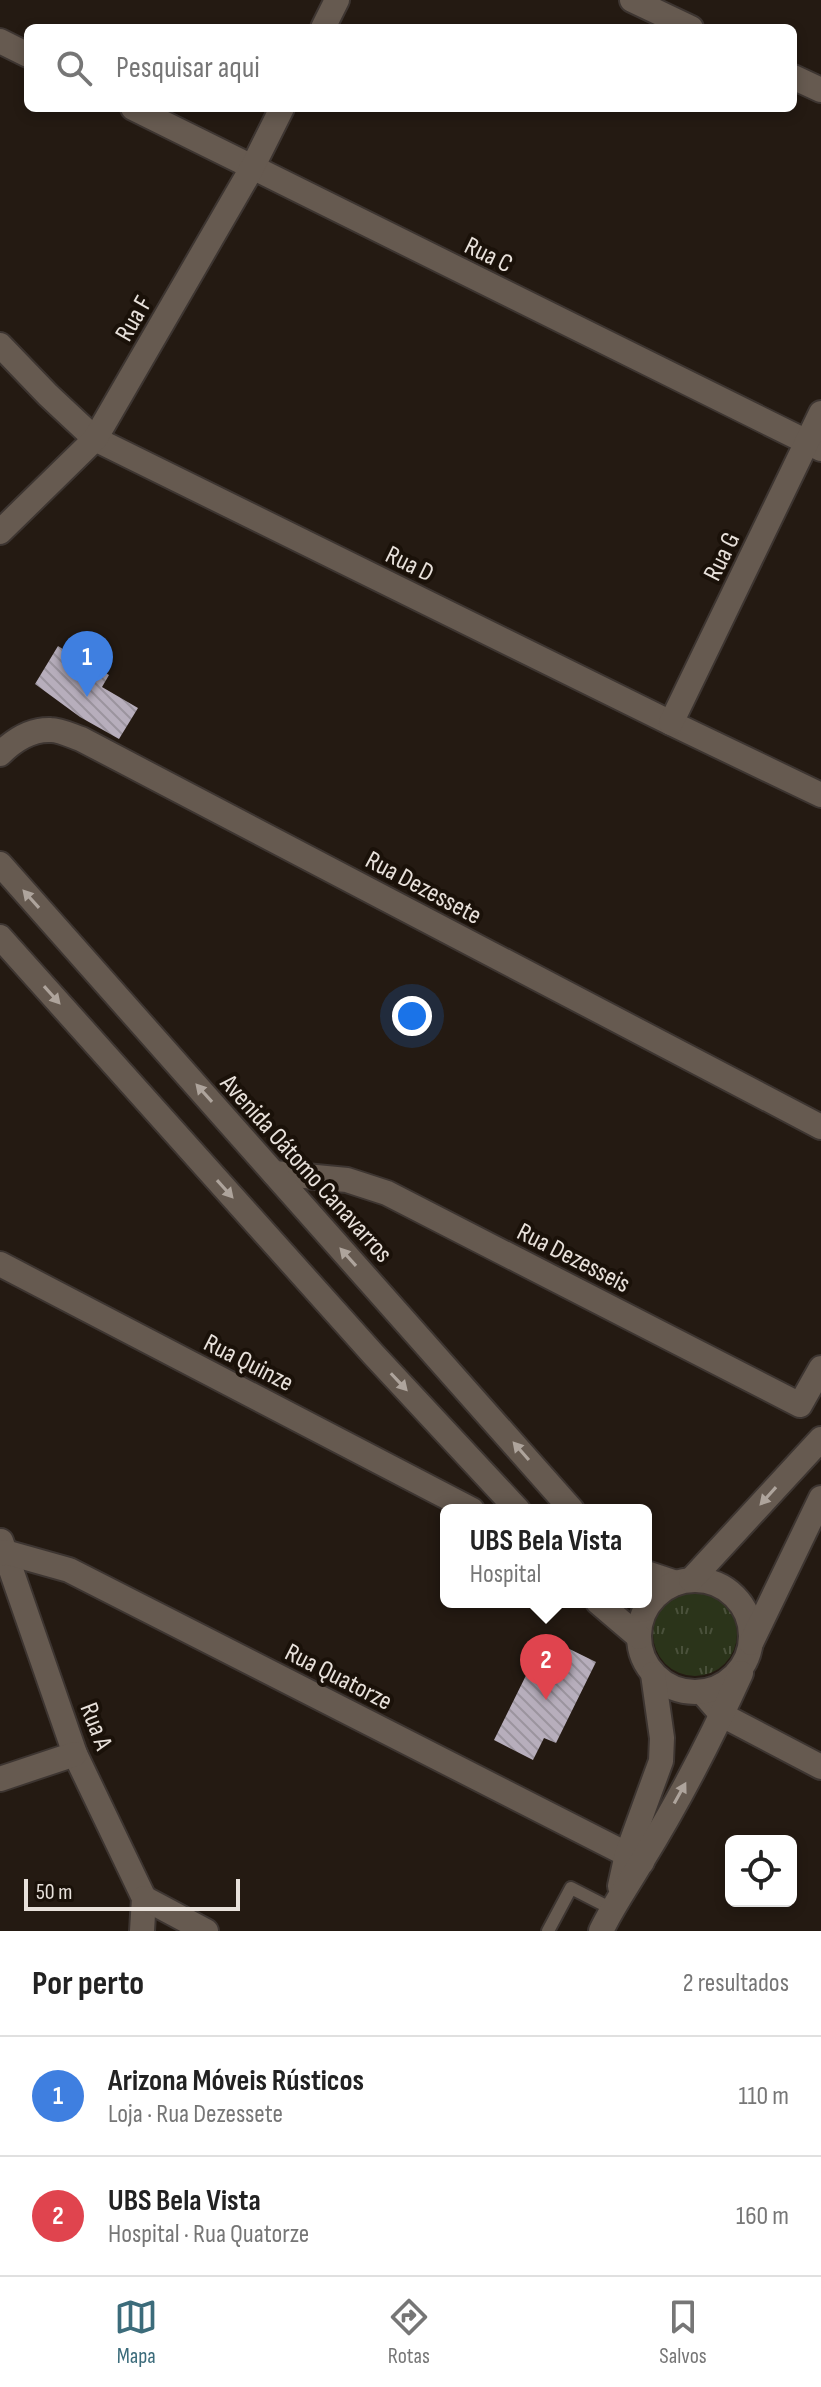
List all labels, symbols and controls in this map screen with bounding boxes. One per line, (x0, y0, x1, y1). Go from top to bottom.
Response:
search box (24, 24, 797, 112)
icon: search (52, 46, 96, 90)
text: Pesquisar aqui (116, 50, 260, 86)
street label: Rua C (459, 231, 517, 280)
street label: Rua F (109, 291, 160, 347)
street label: Rua G (697, 527, 747, 586)
street label: Rua D (380, 539, 439, 589)
pin: 1 (61, 631, 113, 697)
street label: Rua Dezessete (360, 845, 486, 932)
one-way arrow (23, 889, 40, 909)
one-way arrow (43, 984, 60, 1004)
your location (392, 996, 432, 1036)
street label: Avenida Oátomo Canavarros (213, 1068, 398, 1269)
one-way arrow (195, 1084, 213, 1103)
one-way arrow (216, 1178, 233, 1198)
street label: Rua Dezesseis (512, 1217, 635, 1300)
one-way arrow (340, 1247, 358, 1266)
street label: Rua Quinze (198, 1328, 298, 1399)
one-way arrow (389, 1372, 408, 1391)
one-way arrow (513, 1442, 530, 1462)
one-way arrow (760, 1485, 777, 1505)
popup (440, 1504, 652, 1608)
text: UBS Bela Vista (470, 1523, 622, 1559)
text: Hospital (470, 1559, 541, 1590)
pin: 2 (520, 1634, 572, 1700)
street label: Rua Quatorze (280, 1637, 397, 1718)
street label: Rua A (73, 1699, 119, 1755)
one-way arrow (673, 1782, 686, 1805)
map controls (725, 1835, 797, 1907)
button: locate (725, 1835, 797, 1907)
scale bar (24, 1875, 240, 1911)
text: 50 m (36, 1879, 72, 1906)
text: Por perto (32, 1963, 144, 2004)
text: 2 resultados (683, 1968, 789, 1999)
text: Arizona Móveis Rústicos (108, 2063, 364, 2099)
text: 1 (53, 2081, 63, 2112)
text: 110 m (738, 2081, 789, 2112)
text: Loja · Rua Dezessete (108, 2099, 283, 2130)
text: UBS Bela Vista (108, 2183, 261, 2219)
text: 2 (52, 2201, 64, 2232)
text: 160 m (736, 2201, 789, 2232)
text: Hospital · Rua Quatorze (108, 2219, 309, 2250)
tab: Mapa (114, 2295, 158, 2370)
tab: Rotas (387, 2295, 431, 2370)
tab: Salvos (659, 2295, 707, 2370)

